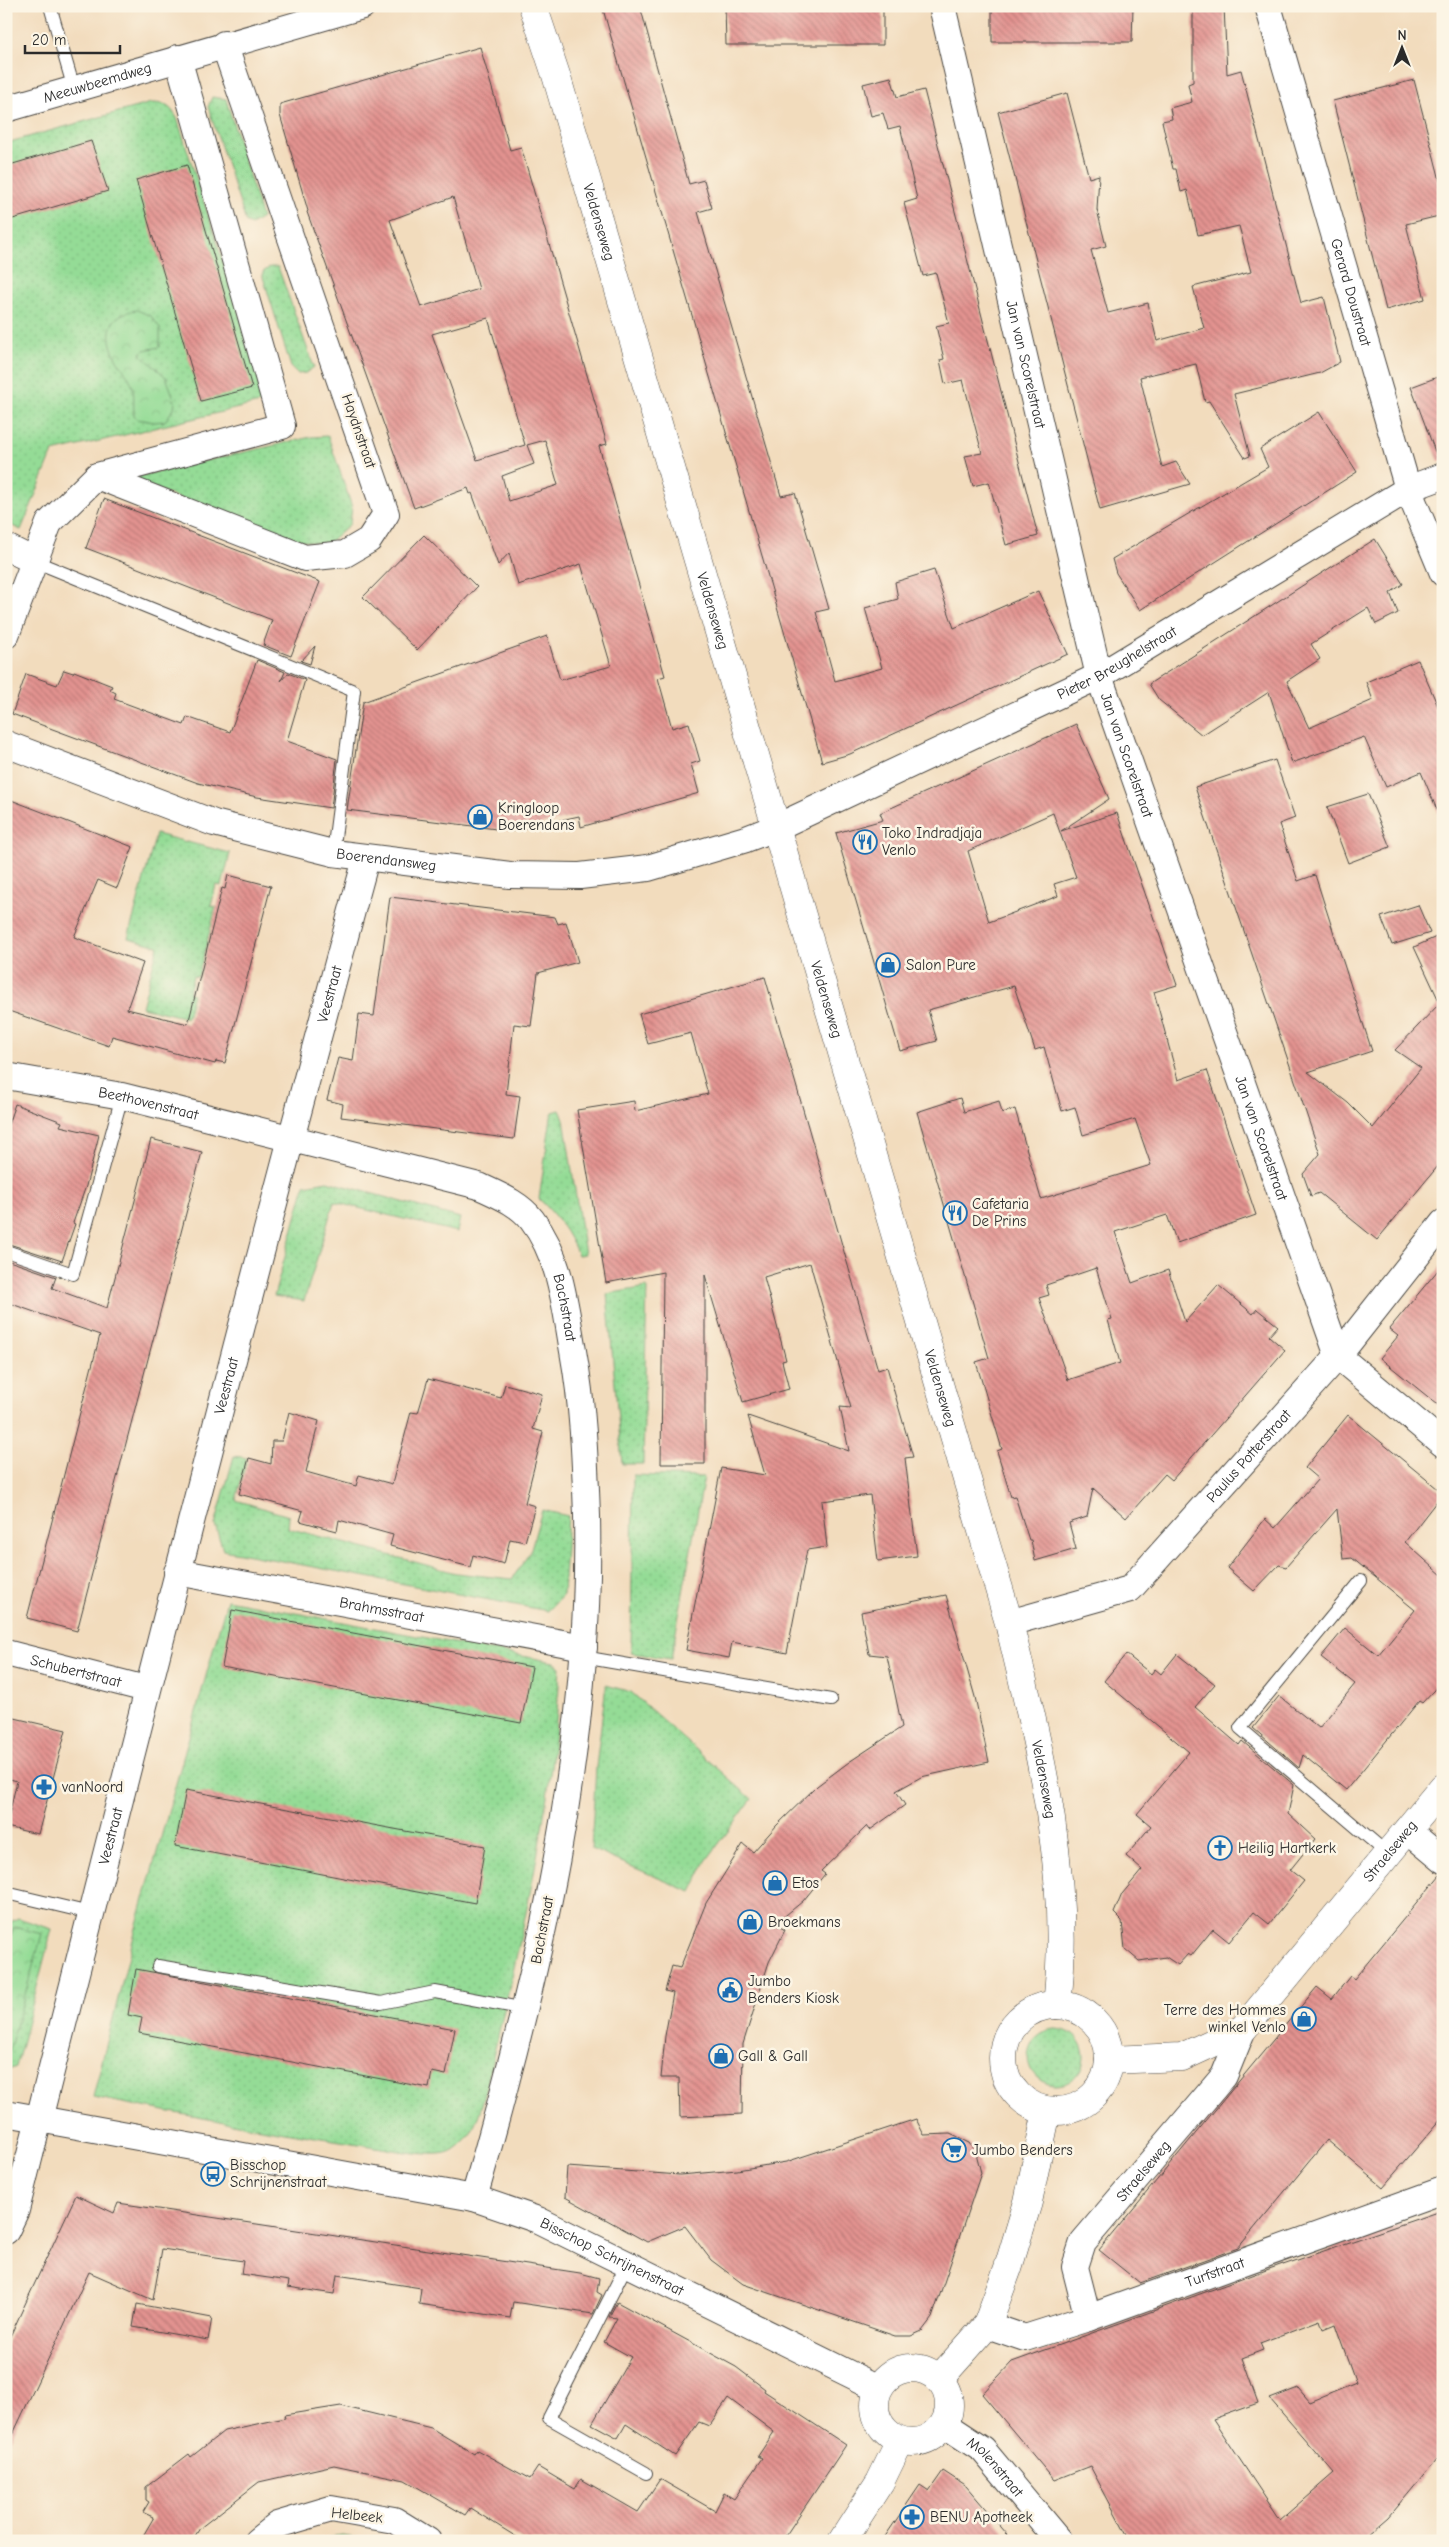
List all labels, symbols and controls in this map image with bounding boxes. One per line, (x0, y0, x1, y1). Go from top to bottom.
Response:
scale bar (25, 22, 120, 54)
north arrow (1376, 22, 1426, 72)
text: N (1397, 27, 1407, 44)
text: 20 m (32, 31, 66, 49)
street label: Meeuwbeemdweg (41, 58, 153, 107)
street label: Veldenseweg (579, 181, 619, 263)
street label: Gerard Doustraat (1327, 236, 1375, 349)
street label: Jan van Scorelstraat (1002, 299, 1050, 431)
street label: Haydnstraat (338, 392, 380, 471)
street label: Veldenseweg (693, 570, 733, 652)
street label: Pieter Breughelstraat (1054, 622, 1181, 703)
street label: Jan van Scorelstraat (1097, 690, 1157, 821)
place label: Kringloop Boerendans (498, 799, 574, 834)
shop icon: Kringloop Boerendans (467, 804, 493, 830)
place label: Toko Indradjaja Venlo (882, 824, 982, 859)
restaurant icon: Toko Indradjaja Venlo (852, 829, 878, 855)
street label: Boerendansweg (335, 844, 437, 875)
shop icon: Salon Pure (875, 952, 901, 978)
place label: Salon Pure (906, 956, 976, 974)
street label: Veldenseweg (807, 959, 846, 1040)
street label: Veestraat (313, 963, 346, 1024)
street label: Jan van Scorelstraat (1231, 1073, 1292, 1204)
street label: Beethovenstraat (97, 1083, 201, 1124)
place label: Cafetaria De Prins (972, 1195, 1029, 1230)
restaurant icon: Cafetaria De Prins (942, 1200, 968, 1226)
street label: Bachstraat (549, 1272, 580, 1343)
street label: Veldenseweg (920, 1347, 960, 1429)
street label: Veestraat (210, 1355, 243, 1416)
street label: Paulus Potterstraat (1203, 1405, 1295, 1506)
street label: Brahmsstraat (338, 1593, 426, 1626)
street label: Schubertstraat (28, 1651, 124, 1691)
street label: Veldenseweg (1028, 1739, 1060, 1820)
pharmacy icon: vanNoord (31, 1774, 57, 1800)
place label: vanNoord (61, 1778, 123, 1796)
street label: Veestraat (95, 1805, 127, 1866)
street label: Straelseweg (1359, 1817, 1421, 1886)
church icon: Heilig Hartkerk (1207, 1835, 1233, 1861)
place label: Heilig Hartkerk (1238, 1839, 1337, 1857)
shop icon: Etos (762, 1870, 788, 1896)
place label: Etos (792, 1874, 819, 1892)
street label: Bachstraat (527, 1894, 557, 1965)
shop icon: Broekmans (737, 1909, 763, 1935)
place label: Broekmans (768, 1913, 840, 1931)
place label: Jumbo Benders Kiosk (748, 1972, 840, 2007)
public building icon: Jumbo Benders Kiosk (717, 1977, 743, 2003)
place label: Terre des Hommes winkel Venlo (1164, 2001, 1286, 2036)
shop icon: Terre des Hommes winkel Venlo (1291, 2006, 1317, 2032)
shop icon: Gall & Gall (708, 2043, 734, 2069)
place label: Gall & Gall (738, 2047, 808, 2065)
supermarket icon: Jumbo Benders (941, 2137, 967, 2163)
street label: Straelseweg (1112, 2137, 1174, 2205)
place label: Jumbo Benders (972, 2141, 1073, 2159)
place label: Bisschop Schrijnenstraat (230, 2156, 327, 2191)
bus stop icon: Bisschop Schrijnenstraat (200, 2161, 226, 2187)
street label: Bisschop Schrijnenstraat (537, 2214, 688, 2300)
street label: Turfstraat (1183, 2253, 1247, 2291)
street label: Molenstraat (964, 2433, 1028, 2501)
street label: Helbeek (330, 2503, 385, 2527)
pharmacy icon: BENU Apotheek (899, 2504, 925, 2530)
place label: BENU Apotheek (930, 2508, 1033, 2526)

